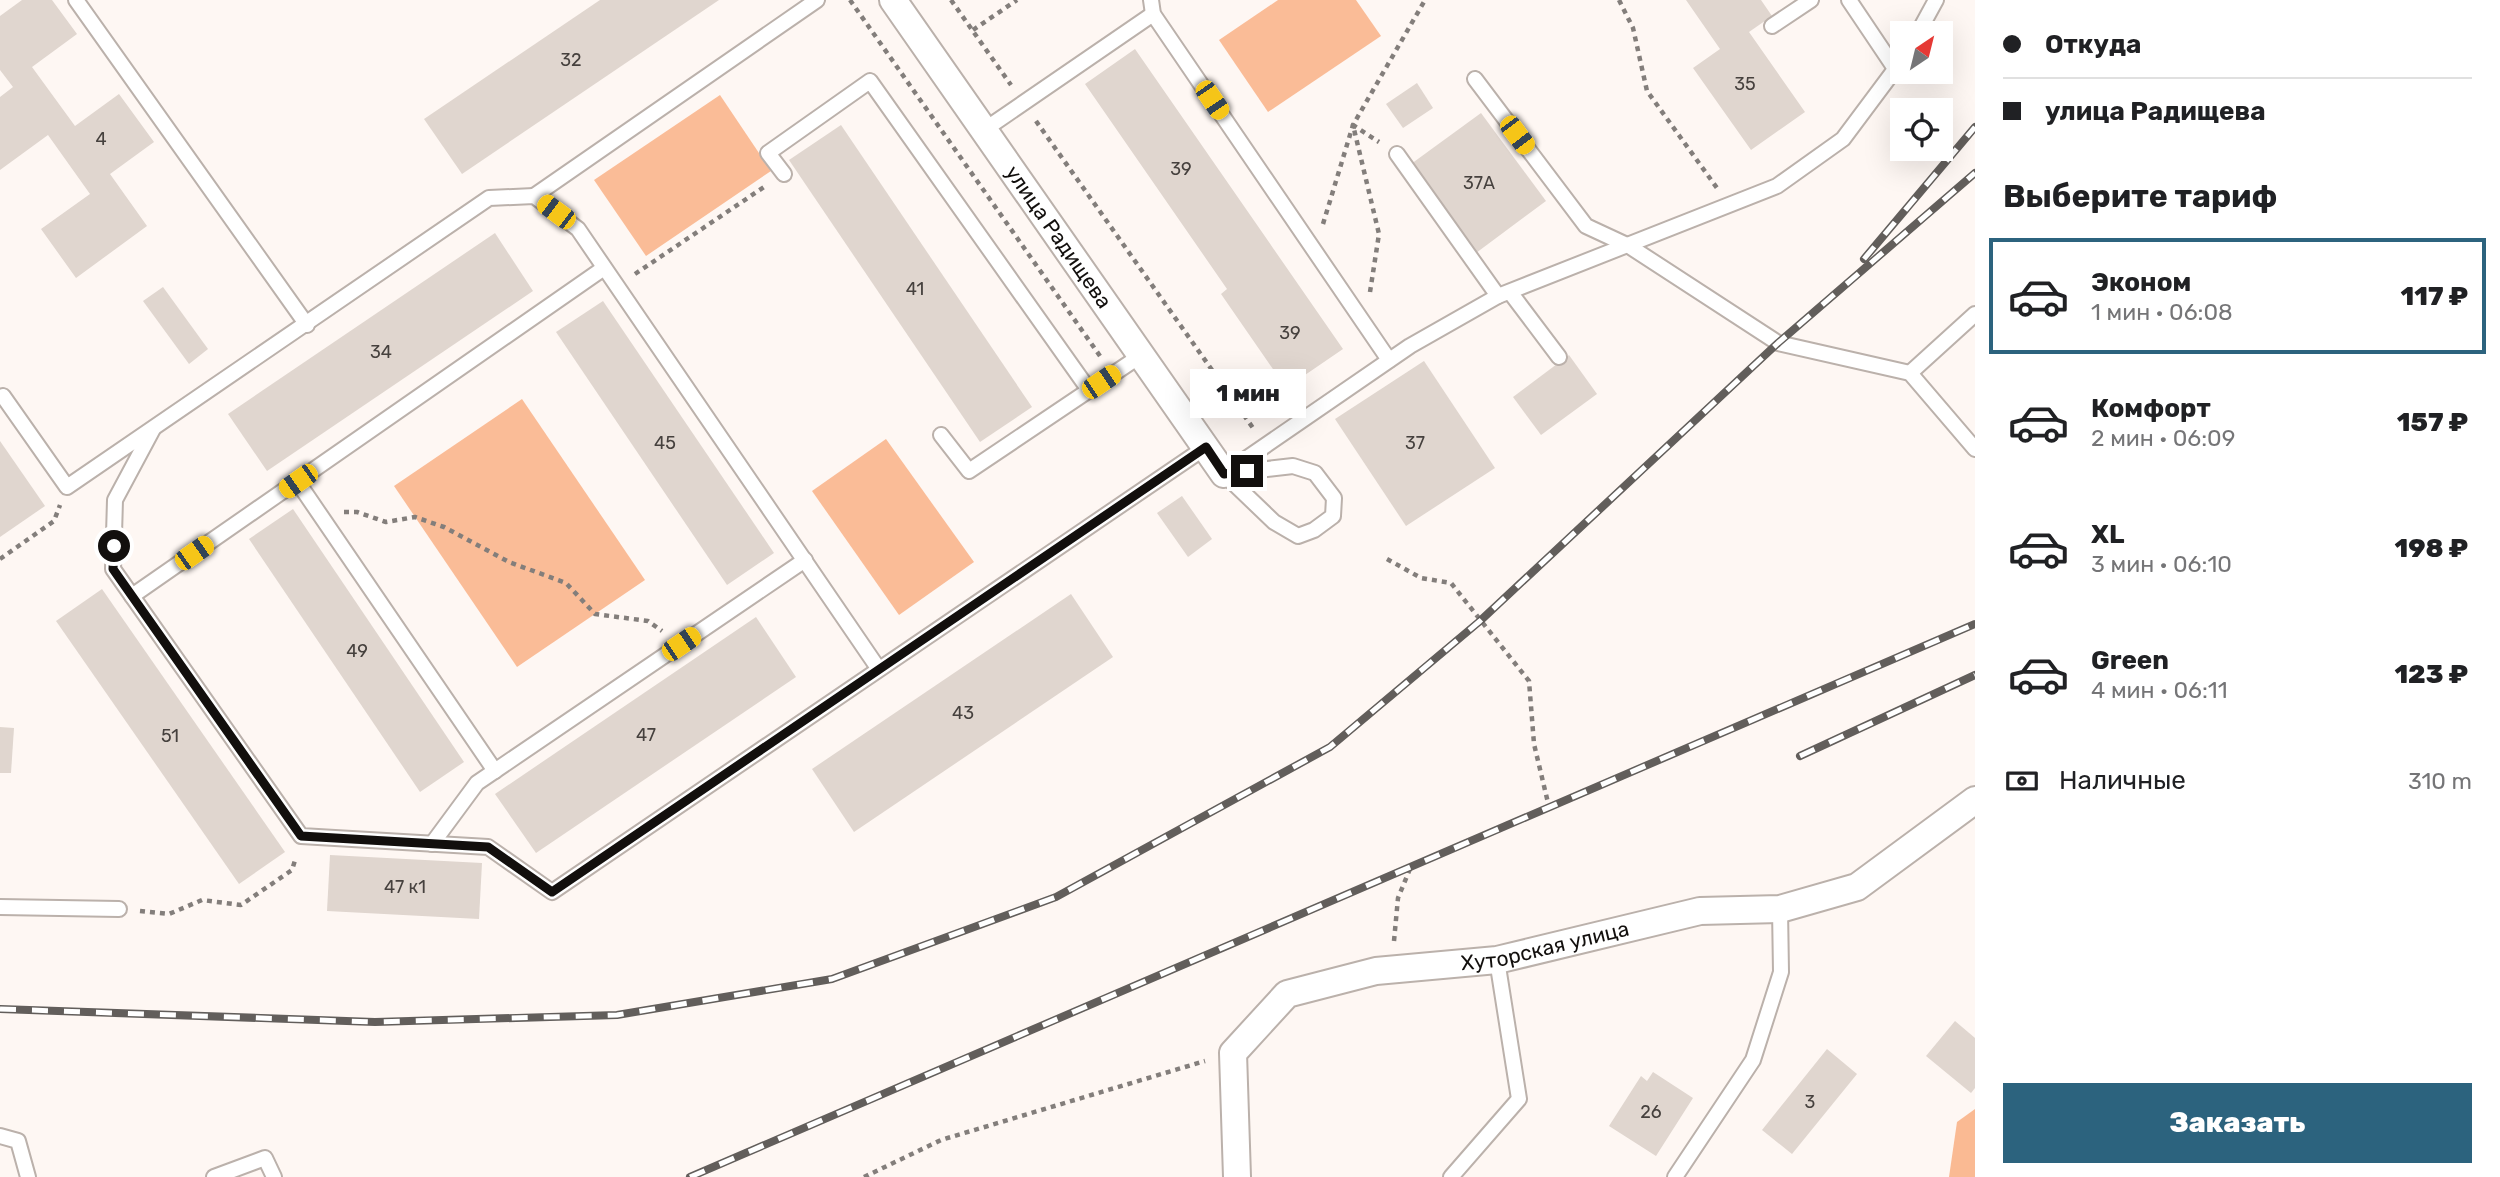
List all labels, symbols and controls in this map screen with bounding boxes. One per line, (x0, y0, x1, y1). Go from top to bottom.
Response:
north arrow (1890, 21, 1953, 84)
map controls (1890, 21, 1953, 161)
text: Откуда (2045, 29, 2141, 60)
house number: 32 (560, 49, 582, 71)
house number: 35 (1734, 73, 1756, 95)
car (1192, 77, 1233, 123)
text: улица Радищева (2045, 96, 2266, 127)
button: locate (1890, 98, 1953, 161)
car (1496, 112, 1539, 158)
house number: 4 (95, 128, 107, 150)
house number: 39 (1170, 158, 1192, 180)
street label: улица Радищева (1000, 161, 1117, 313)
house number: 37А (1463, 172, 1495, 194)
text: Выберите тариф (2003, 177, 2277, 215)
car (533, 191, 580, 233)
icon: car (2007, 265, 2070, 328)
text: Эконом (2091, 267, 2191, 298)
house number: 41 (906, 278, 924, 300)
text: 117 ₽ (2401, 281, 2468, 312)
text: 1 мин · 06:08 (2091, 298, 2233, 326)
house number: 39 (1279, 322, 1301, 344)
house number: 34 (370, 341, 392, 363)
car (1078, 362, 1125, 402)
callout: 1 мин (1189, 370, 1305, 419)
text: 1 мин (1216, 379, 1280, 407)
icon: car (2007, 391, 2070, 454)
text: Комфорт (2091, 393, 2211, 424)
text: 157 ₽ (2397, 407, 2468, 438)
text: 2 мин · 06:09 (2091, 424, 2235, 452)
house number: 45 (654, 432, 676, 454)
house number: 37 (1405, 432, 1425, 454)
route end (1231, 455, 1263, 487)
car (275, 460, 322, 502)
icon: car (2007, 517, 2070, 580)
text: XL (2091, 519, 2124, 550)
route start (98, 530, 130, 562)
car (171, 532, 218, 574)
text: 198 ₽ (2395, 533, 2468, 564)
text: 3 мин · 06:10 (2091, 550, 2232, 578)
car (658, 624, 705, 664)
house number: 49 (346, 640, 368, 662)
icon: car (2007, 643, 2070, 706)
text: Green (2091, 645, 2169, 676)
text: 123 ₽ (2394, 659, 2468, 690)
text: 4 мин · 06:11 (2091, 676, 2228, 704)
house number: 43 (952, 702, 974, 724)
house number: 47 (636, 724, 656, 746)
house number: 51 (161, 725, 179, 747)
icon: cash (2003, 762, 2041, 800)
text: Наличные (2059, 765, 2186, 796)
text: 310 m (2408, 767, 2472, 795)
house number: 47 к1 (384, 876, 426, 898)
street label: Хуторская улица (1460, 916, 1631, 975)
button: Заказать (2003, 1083, 2472, 1163)
house number: 3 (1805, 1091, 1815, 1113)
house number: 26 (1640, 1101, 1662, 1123)

